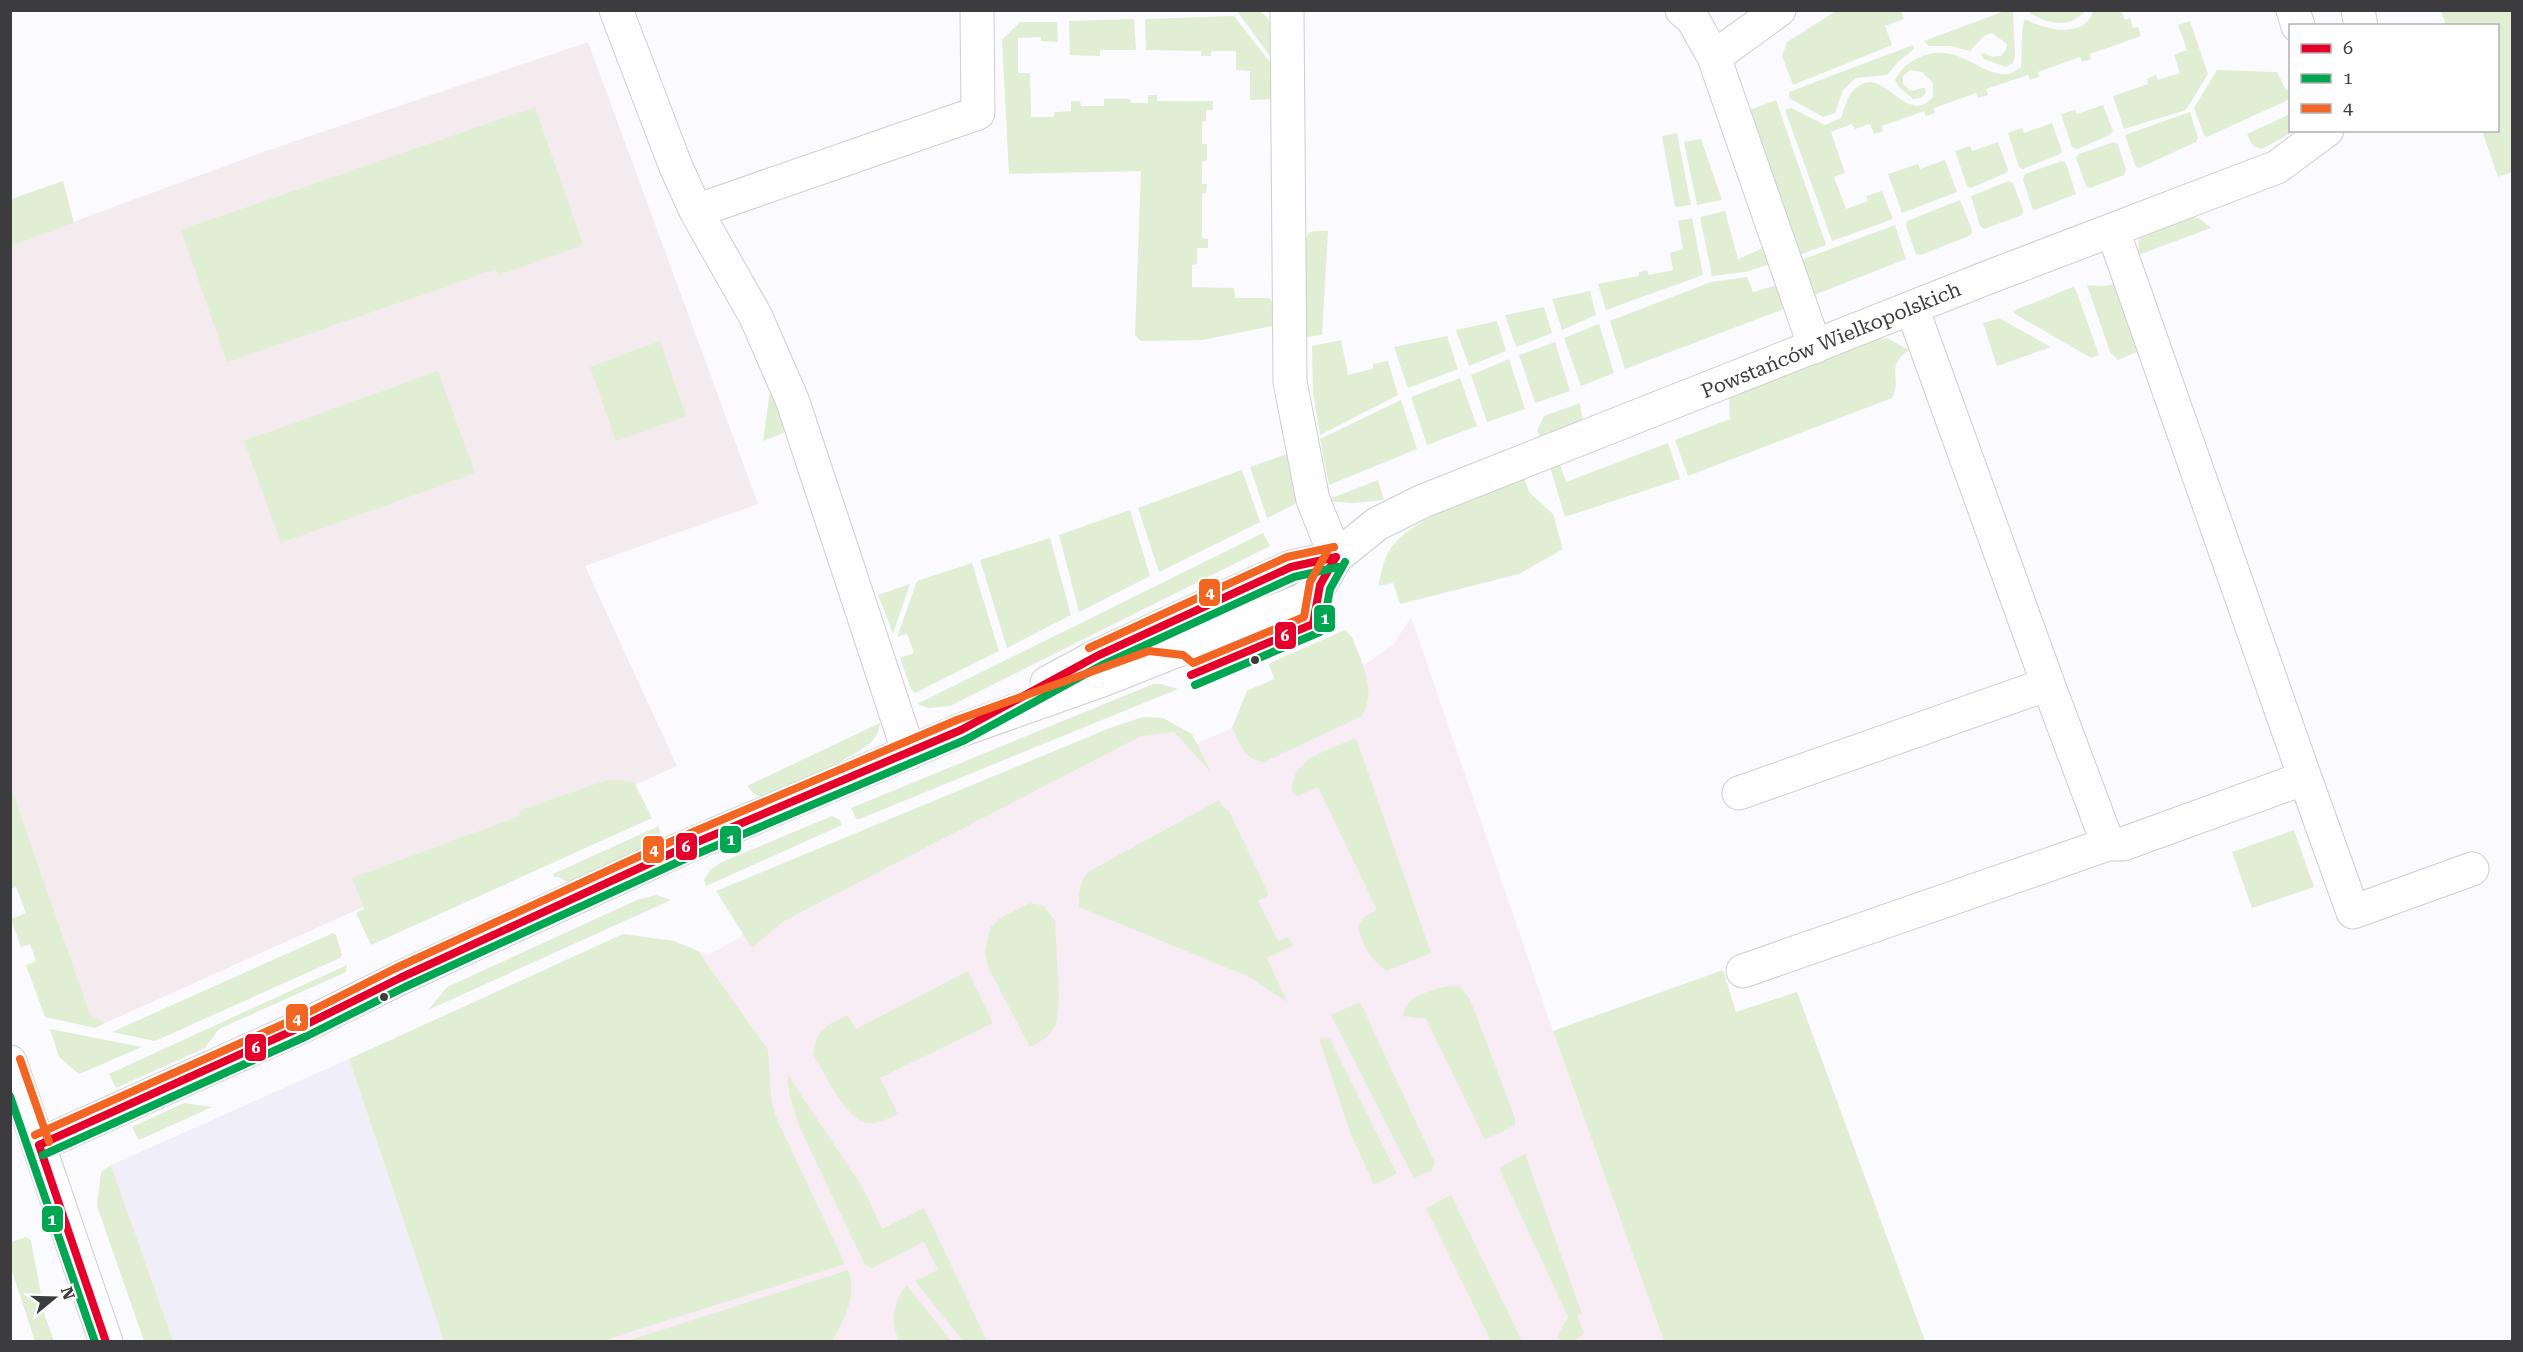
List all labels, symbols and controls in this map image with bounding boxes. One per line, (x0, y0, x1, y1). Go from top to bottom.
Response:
legend (2289, 24, 2499, 132)
text: 6 (2343, 37, 2353, 58)
text: 1 (2343, 67, 2353, 88)
text: 4 (2343, 97, 2353, 118)
street label: Powstańców Wielkopolskich (1698, 277, 1965, 403)
line badge: 4 (1198, 578, 1221, 607)
text: 4 (1206, 583, 1215, 602)
line badge: 1 (1313, 604, 1336, 633)
text: 1 (1321, 609, 1330, 628)
line badge: 6 (1274, 621, 1297, 650)
text: 6 (1281, 626, 1290, 645)
unlabelled marker (1249, 654, 1261, 666)
line badge: 1 (719, 825, 742, 854)
text: 1 (727, 830, 736, 849)
line badge: 6 (675, 832, 698, 861)
line badge: 4 (642, 835, 665, 864)
text: 6 (682, 837, 691, 856)
text: 4 (650, 840, 659, 859)
unlabelled marker (378, 991, 390, 1003)
line badge: 4 (285, 1003, 309, 1032)
text: 4 (293, 1009, 302, 1028)
line badge: 6 (244, 1033, 267, 1062)
text: 6 (252, 1038, 261, 1057)
line badge: 1 (41, 1205, 64, 1233)
text: 1 (48, 1210, 57, 1229)
north arrow (24, 1268, 84, 1328)
text: N (57, 1284, 79, 1302)

